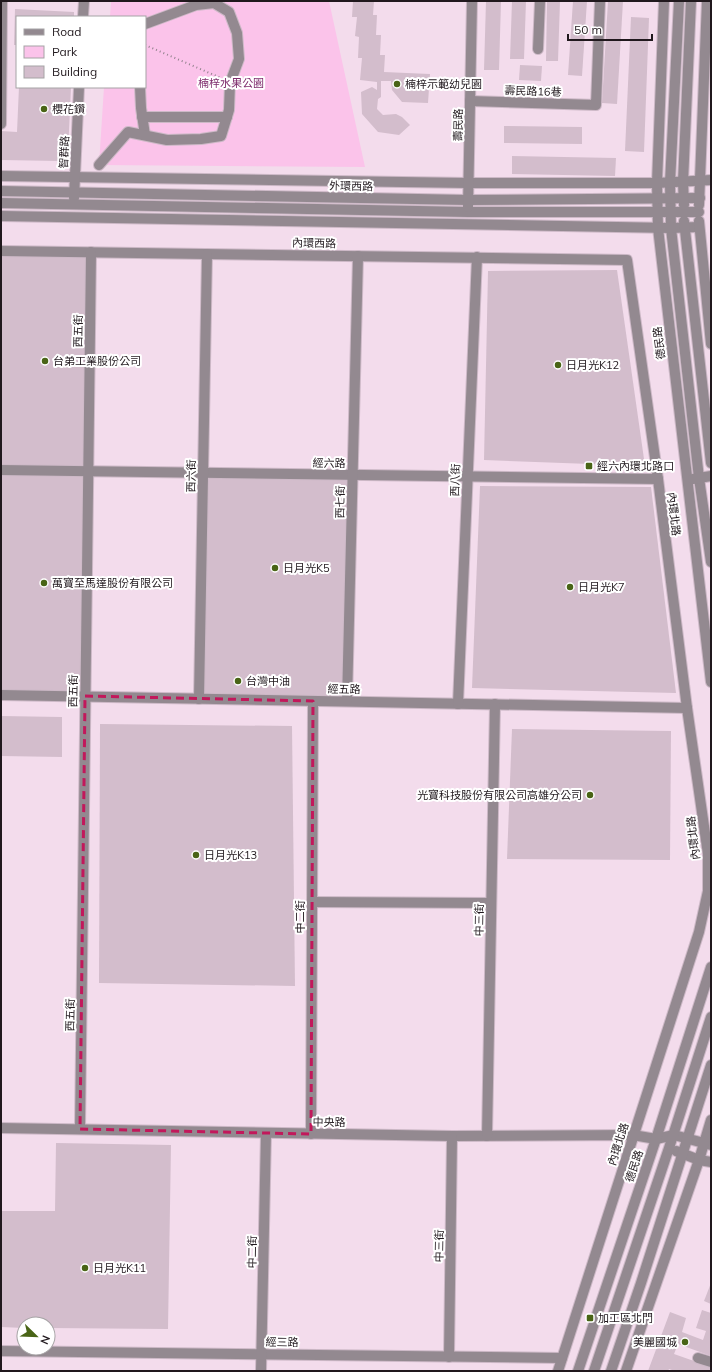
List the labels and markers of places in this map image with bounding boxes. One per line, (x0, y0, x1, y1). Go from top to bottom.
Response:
place label: 楠梓示範幼兒園 (405, 77, 482, 91)
marker: 楠梓示範幼兒園 (392, 79, 402, 89)
place label: 櫻花鑽 (52, 102, 85, 116)
marker: 櫻花鑽 (39, 104, 49, 114)
place label: 台弟工業股份公司 (53, 354, 141, 368)
marker: 台弟工業股份公司 (40, 356, 50, 366)
place label: 日月光K12 (566, 358, 620, 372)
marker: 日月光K12 (553, 360, 563, 370)
place label: 經六內環北路口 (597, 459, 674, 473)
marker: 經六內環北路口 (584, 461, 594, 471)
place label: 日月光K5 (283, 561, 330, 575)
marker: 日月光K5 (270, 563, 280, 573)
place label: 萬寶至馬達股份有限公司 (52, 576, 173, 590)
marker: 萬寶至馬達股份有限公司 (39, 578, 49, 588)
place label: 日月光K7 (578, 580, 625, 594)
marker: 日月光K7 (565, 582, 575, 592)
place label: 台灣中油 (246, 674, 290, 688)
marker: 台灣中油 (233, 676, 243, 686)
place label: 光寶科技股份有限公司高雄分公司 (417, 788, 582, 802)
marker: 光寶科技股份有限公司高雄分公司 (585, 790, 595, 800)
place label: 日月光K13 (204, 848, 257, 862)
marker: 日月光K13 (191, 850, 201, 860)
place label: 日月光K11 (93, 1261, 146, 1275)
marker: 日月光K11 (80, 1263, 90, 1273)
place label: 加工區北門 (598, 1311, 653, 1325)
marker: 加工區北門 (585, 1313, 595, 1323)
place label: 美麗國城 (633, 1335, 677, 1349)
marker: 美麗國城 (680, 1337, 690, 1347)

